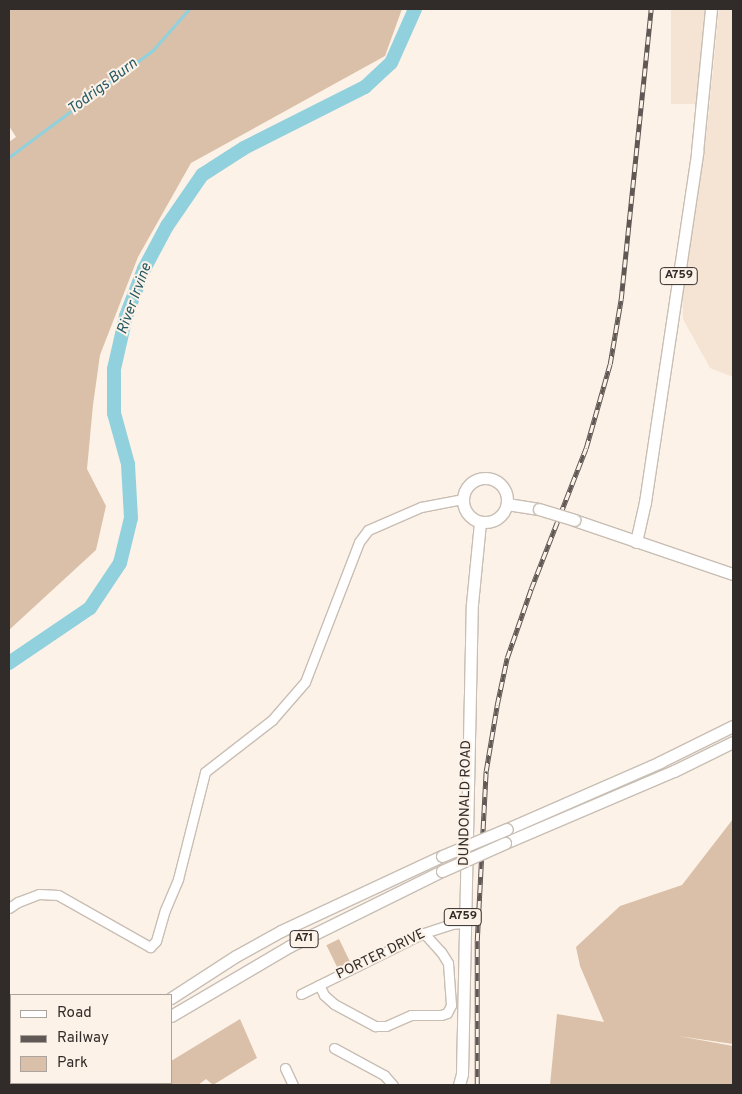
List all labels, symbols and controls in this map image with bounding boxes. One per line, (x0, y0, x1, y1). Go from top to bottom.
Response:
water label: Todrigs Burn (65, 55, 141, 119)
water label: River Irvine (114, 261, 156, 337)
road number: A759 (659, 266, 699, 286)
street label: DUNDONALD ROAD (457, 740, 475, 866)
road number: A759 (443, 908, 483, 926)
street label: PORTER DRIVE (334, 926, 428, 984)
road number: A71 (289, 930, 319, 949)
legend (10, 994, 172, 1084)
text: Road (57, 1004, 92, 1023)
text: Railway (57, 1029, 109, 1048)
text: Park (57, 1054, 88, 1073)

